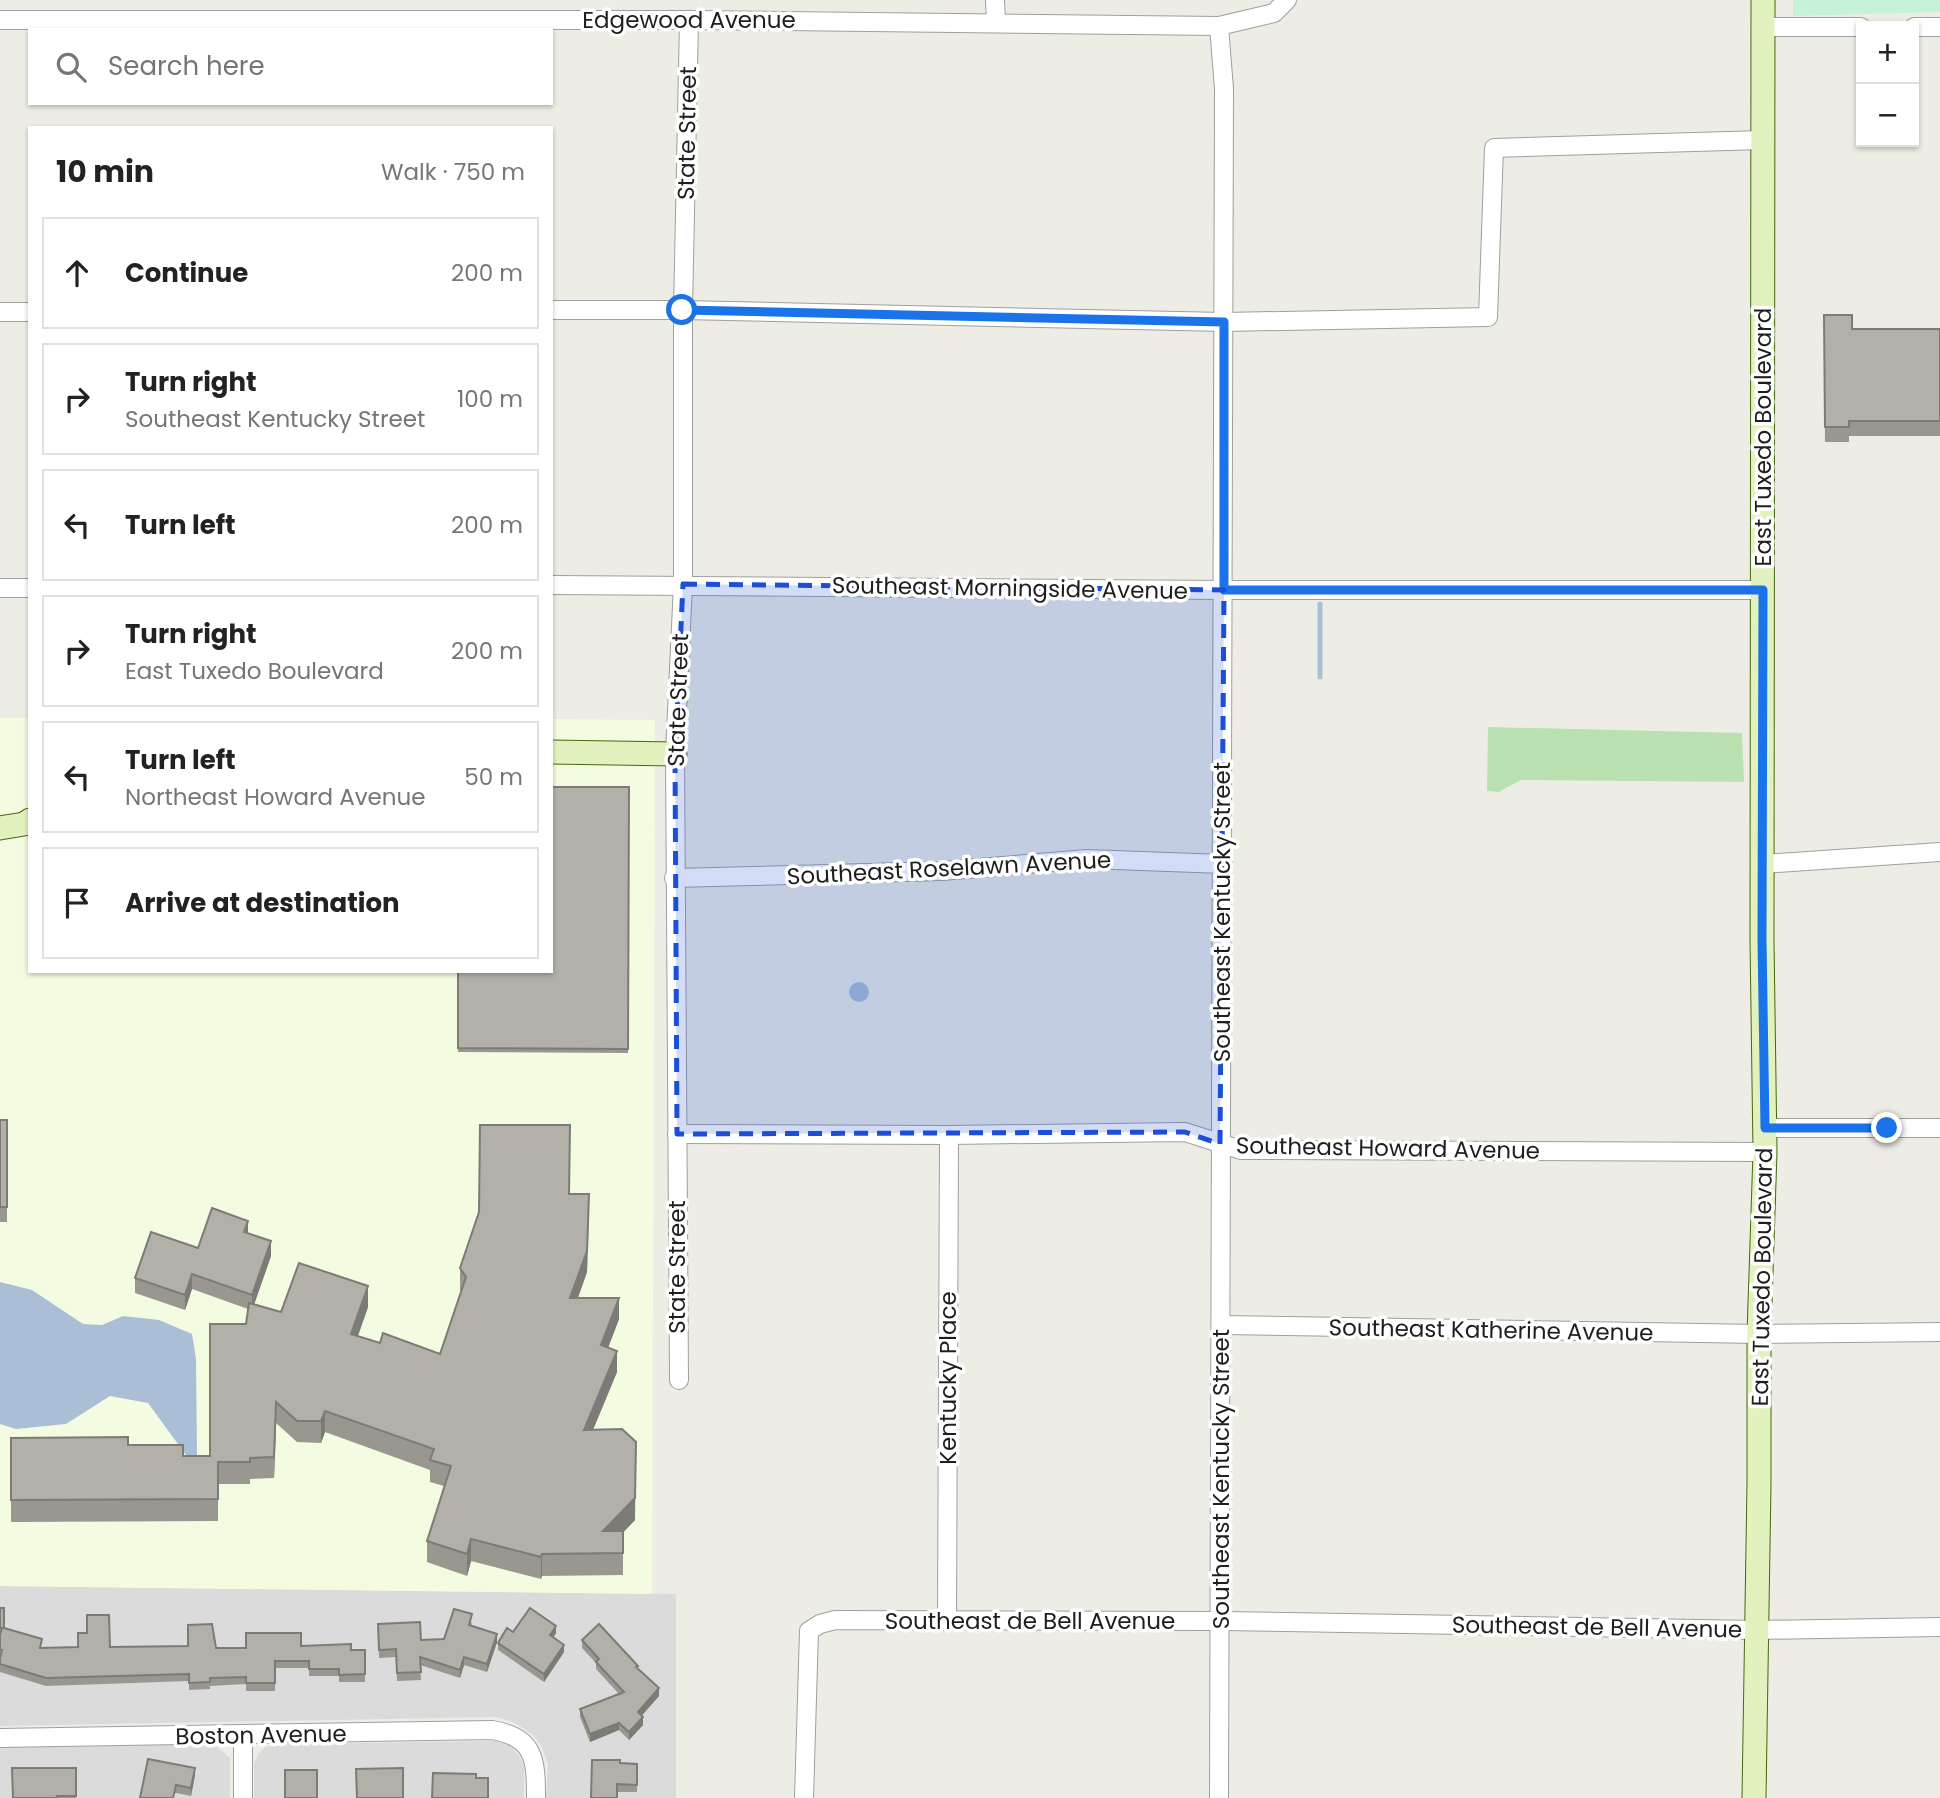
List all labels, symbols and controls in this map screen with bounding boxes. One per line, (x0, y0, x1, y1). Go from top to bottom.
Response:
street label: Edgewood Avenue (582, 4, 796, 36)
map controls (1856, 21, 1919, 147)
button: + (1856, 21, 1919, 84)
search box (28, 28, 553, 105)
icon: search (52, 48, 90, 86)
text: Search here (108, 48, 265, 84)
street label: State Street (670, 66, 704, 200)
button: − (1856, 84, 1919, 147)
text: 10 min (56, 150, 154, 193)
text: Walk · 750 m (381, 156, 525, 188)
icon: ahead (58, 254, 96, 292)
text: Continue (125, 255, 248, 291)
text: 200 m (451, 257, 523, 289)
route start (666, 294, 697, 325)
street label: East Tuxedo Boulevard (1747, 308, 1779, 566)
text: Turn right (125, 364, 257, 400)
icon: right (58, 380, 96, 418)
text: 100 m (457, 383, 523, 415)
text: Southeast Kentucky Street (125, 403, 425, 435)
icon: left (58, 506, 96, 544)
text: Turn left (125, 507, 236, 543)
text: 200 m (451, 509, 523, 541)
street label: Southeast Morningside Avenue (832, 569, 1188, 607)
text: Turn right (125, 616, 257, 652)
icon: right (58, 632, 96, 670)
street label: State Street (660, 633, 696, 767)
text: 200 m (451, 635, 523, 667)
text: East Tuxedo Boulevard (125, 655, 384, 687)
text: Turn left (125, 742, 236, 778)
icon: left (58, 758, 96, 796)
text: 50 m (464, 761, 523, 793)
street label: Southeast Kentucky Street (1206, 762, 1238, 1062)
text: Northeast Howard Avenue (125, 781, 426, 813)
street label: Southeast Roselawn Avenue (786, 844, 1112, 892)
icon: arrive (58, 884, 96, 922)
text: Arrive at destination (125, 885, 400, 921)
route end (1871, 1112, 1902, 1143)
street label: Southeast Howard Avenue (1236, 1129, 1540, 1167)
street label: East Tuxedo Boulevard (1744, 1147, 1780, 1407)
street label: State Street (661, 1200, 693, 1334)
street label: Kentucky Place (932, 1291, 964, 1465)
street label: Southeast Katherine Avenue (1328, 1311, 1654, 1349)
street label: Southeast Kentucky Street (1205, 1329, 1237, 1629)
street label: Southeast de Bell Avenue (885, 1605, 1175, 1637)
street label: Southeast de Bell Avenue (1451, 1608, 1743, 1646)
street label: Boston Avenue (175, 1718, 347, 1752)

